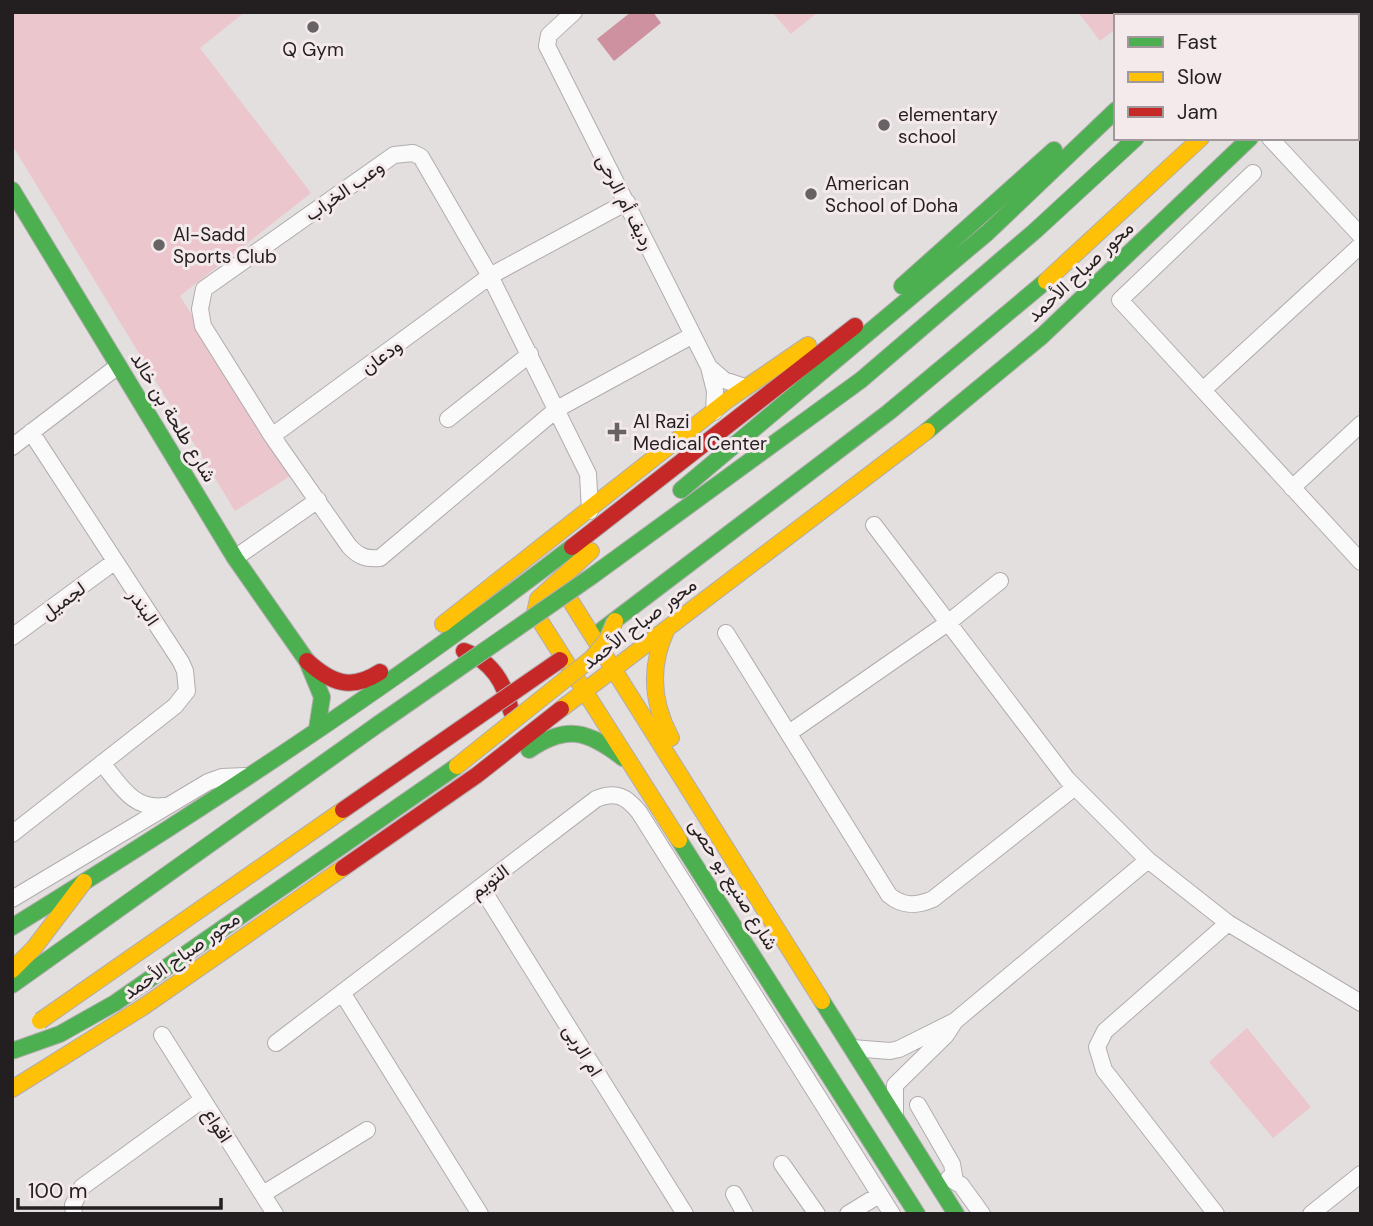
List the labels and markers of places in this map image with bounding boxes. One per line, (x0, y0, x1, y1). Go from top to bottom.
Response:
marker: Q Gym (305, 19, 321, 35)
place label: Q Gym (282, 37, 344, 62)
place label: elementary school (898, 102, 998, 149)
marker: elementary school (876, 117, 892, 133)
place label: American School of Doha (825, 171, 958, 218)
marker: American School of Doha (803, 186, 819, 202)
place label: Al-Sadd Sports Club (173, 222, 277, 269)
marker: Al-Sadd Sports Club (151, 237, 167, 253)
place label: Al Razi Medical Center (633, 409, 767, 456)
marker: Al Razi Medical Center (607, 422, 627, 442)

